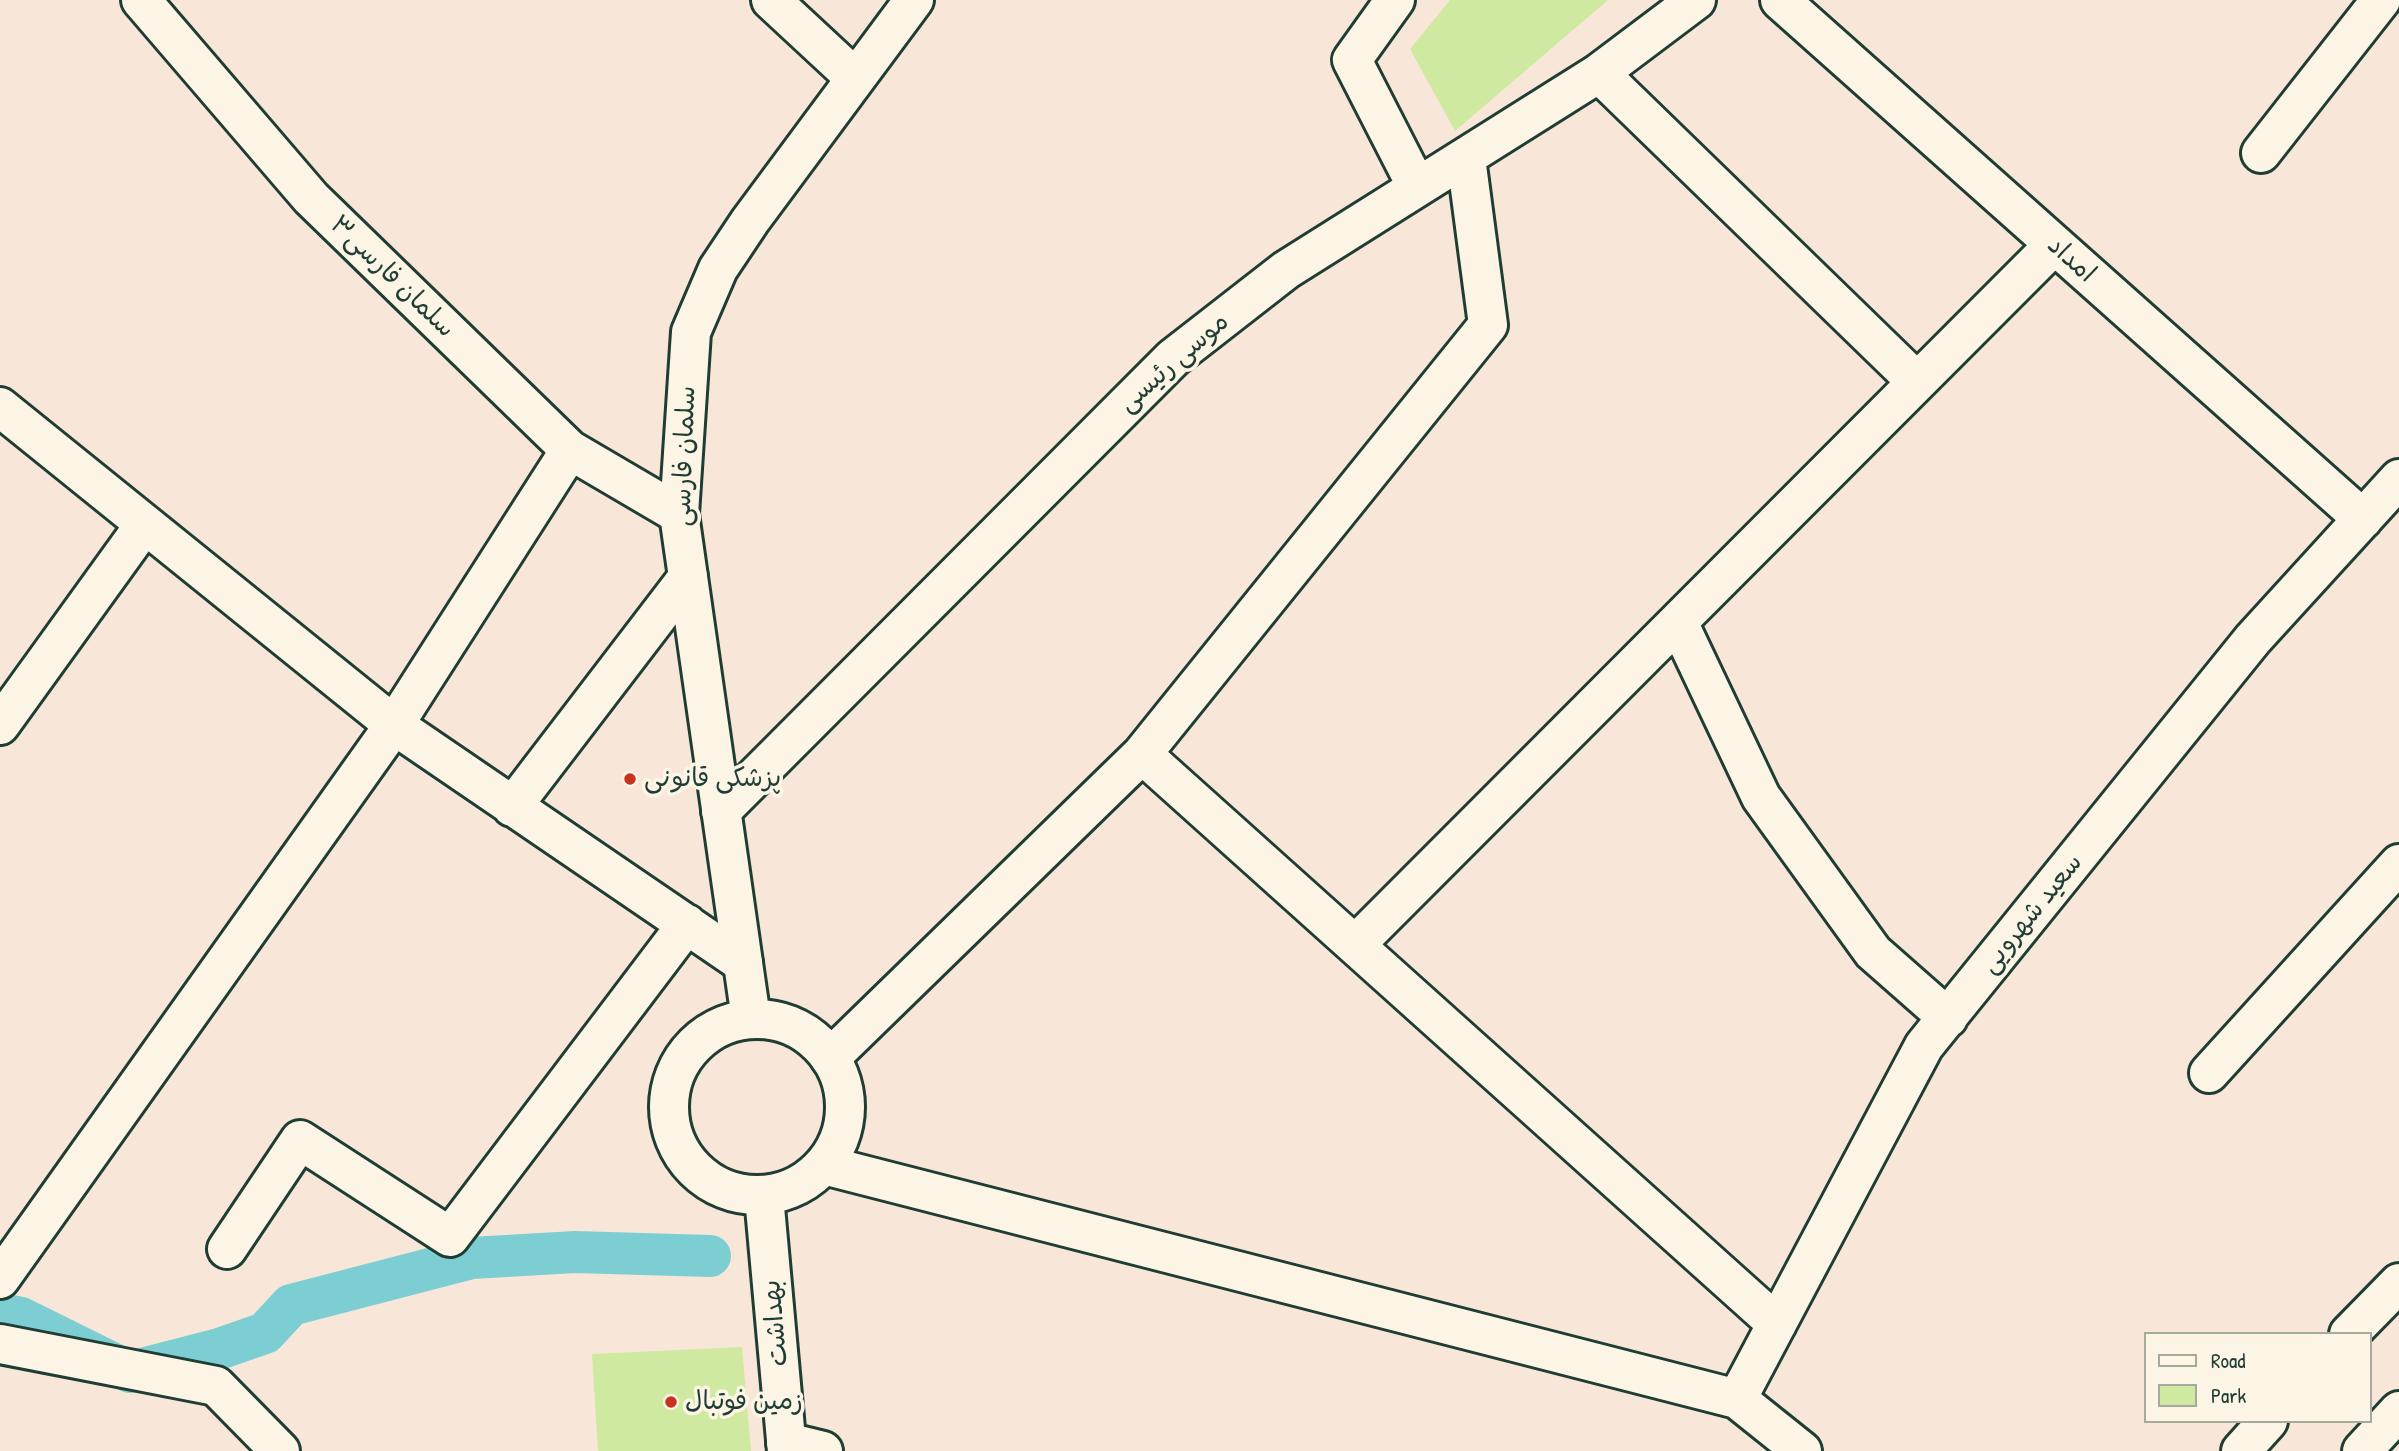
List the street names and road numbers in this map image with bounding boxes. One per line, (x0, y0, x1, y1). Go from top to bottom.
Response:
street label: سلمان فارسی۳ (323, 210, 461, 344)
street label: امداد (2041, 230, 2101, 290)
street label: موسی رئیسی (1112, 307, 1236, 419)
street label: سلمان فارسی (667, 385, 703, 527)
street label: سعید شهرویی (1974, 848, 2090, 980)
street label: بهداشت (757, 1278, 795, 1368)

